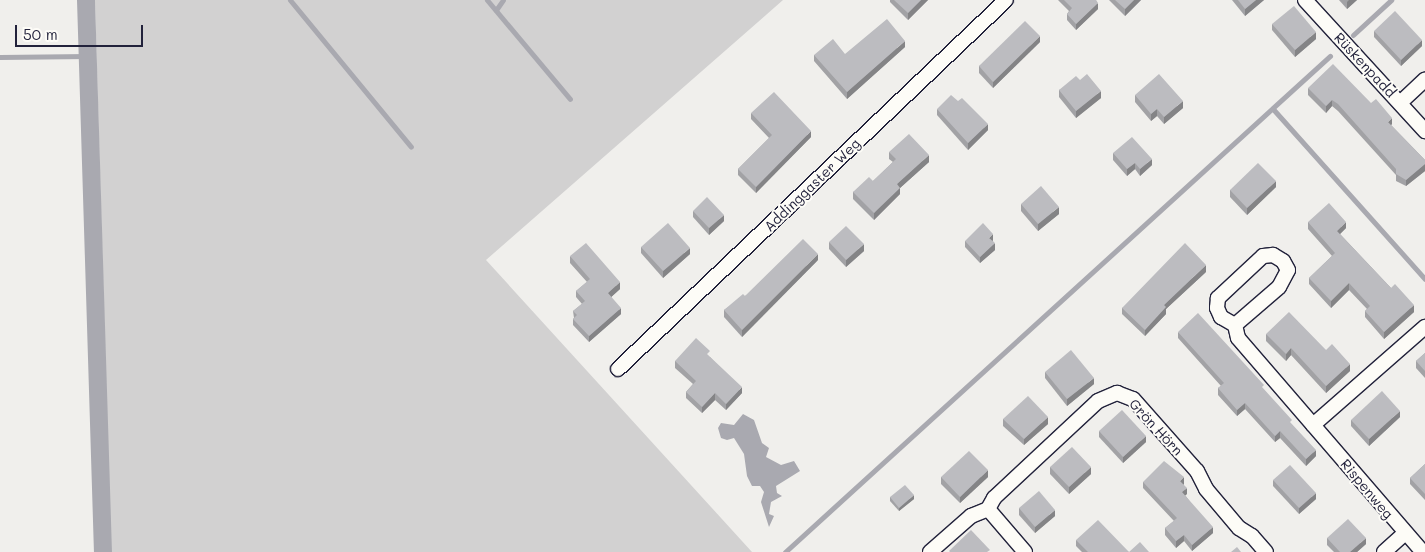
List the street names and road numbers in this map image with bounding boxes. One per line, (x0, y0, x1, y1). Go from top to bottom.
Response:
street label: Rüskenpadd (1331, 29, 1399, 101)
street label: Addinggaster Weg (761, 135, 863, 235)
street label: Grön Hörn (1126, 395, 1186, 459)
street label: Rispenweg (1337, 456, 1397, 522)

